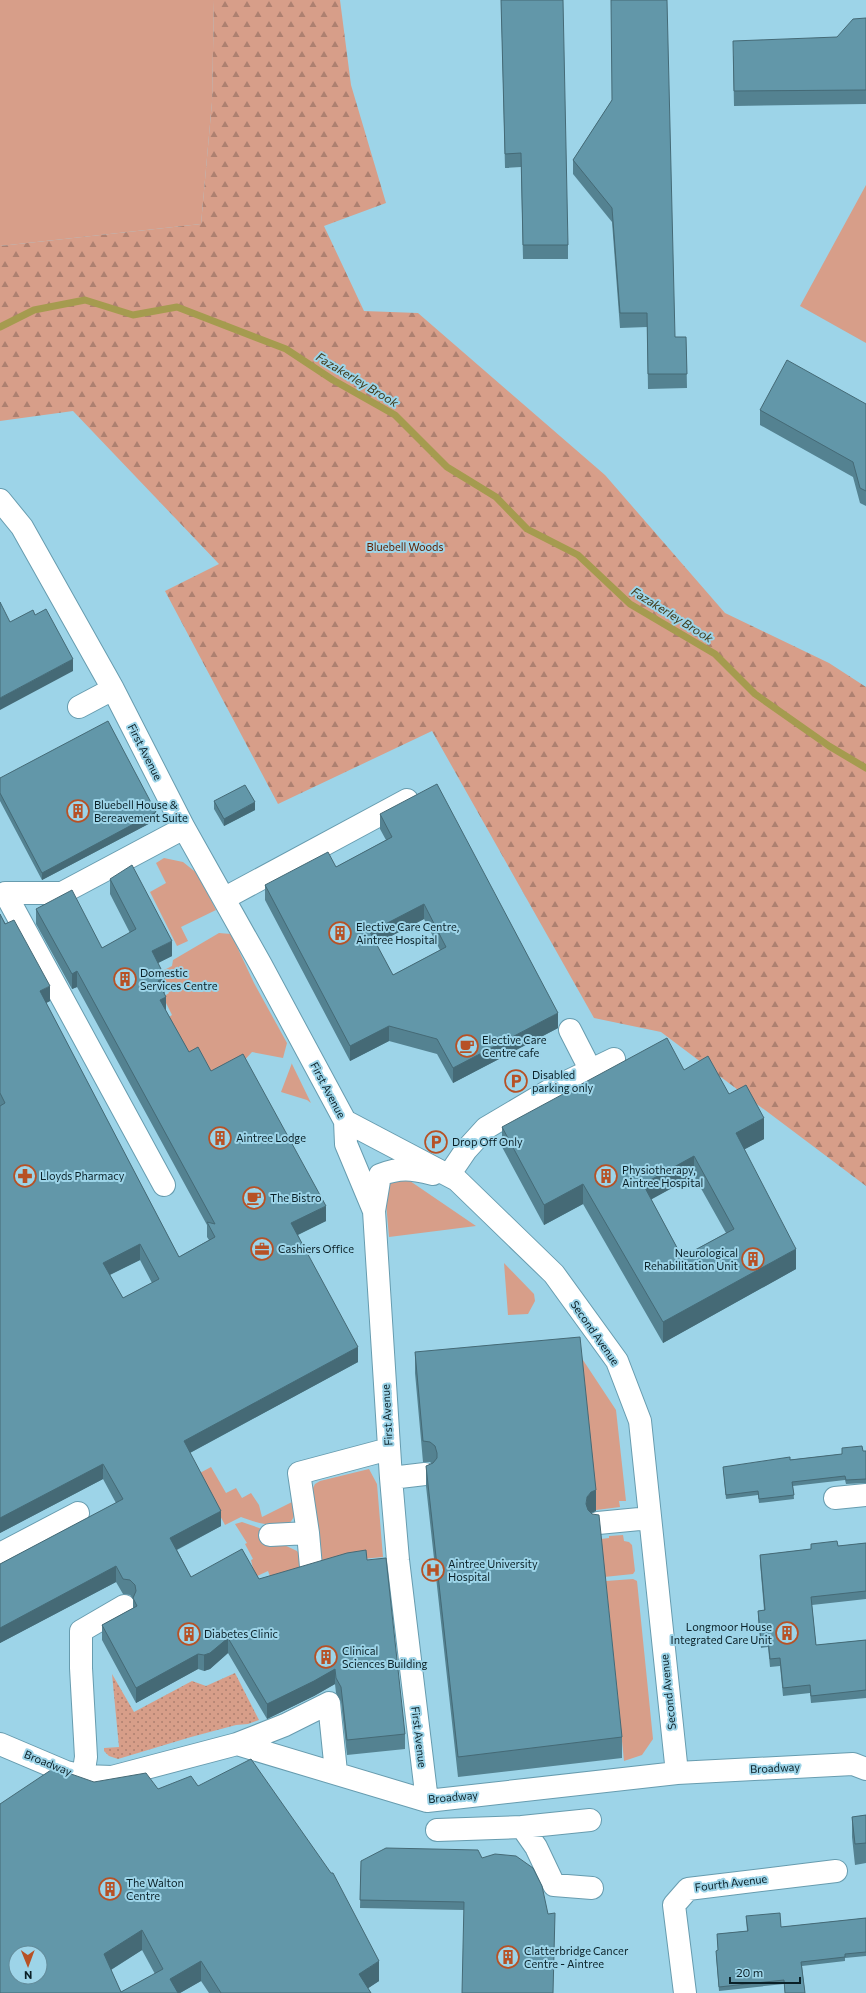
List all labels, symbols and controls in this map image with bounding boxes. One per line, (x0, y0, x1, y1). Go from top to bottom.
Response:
water label: Fazakerley Brook (314, 349, 402, 409)
park label: Bluebell Woods (367, 540, 443, 553)
water label: Fazakerley Brook (629, 583, 716, 645)
street label: First Avenue (126, 721, 165, 782)
building icon: Bluebell House & Bereavement Suite (65, 798, 91, 824)
place label: Bluebell House & Bereavement Suite (94, 798, 188, 824)
building icon: Elective Care Centre, Aintree Hospital (327, 920, 353, 946)
place label: Elective Care Centre, Aintree Hospital (356, 920, 459, 946)
building icon: Domestic Services Centre (112, 966, 138, 992)
place label: Domestic Services Centre (140, 966, 218, 992)
cafe icon: Elective Care Centre cafe (454, 1033, 480, 1059)
place label: Elective Care Centre cafe (482, 1033, 547, 1059)
street label: First Avenue (308, 1060, 349, 1120)
parking icon: Disabled parking only (503, 1068, 529, 1094)
place label: Disabled parking only (532, 1068, 593, 1094)
building icon: Aintree Lodge (207, 1125, 233, 1151)
parking icon: Drop Off Only (423, 1129, 449, 1155)
place label: Aintree Lodge (236, 1131, 306, 1144)
place label: Drop Off Only (452, 1135, 523, 1148)
pharmacy icon: Lloyds Pharmacy (12, 1163, 38, 1189)
building icon: Physiotherapy, Aintree Hospital (593, 1163, 619, 1189)
place label: Physiotherapy, Aintree Hospital (622, 1163, 703, 1189)
place label: Lloyds Pharmacy (40, 1169, 125, 1182)
cafe icon: The Bistro (241, 1185, 267, 1211)
place label: The Bistro (270, 1191, 322, 1204)
office icon: Cashiers Office (249, 1236, 275, 1262)
place label: Cashiers Office (278, 1242, 354, 1255)
place label: Neurological Rehabilitation Unit (644, 1246, 738, 1272)
building icon: Neurological Rehabilitation Unit (740, 1246, 766, 1272)
street label: Second Avenue (568, 1298, 623, 1368)
street label: First Avenue (378, 1384, 395, 1446)
hospital icon: Aintree University Hospital (420, 1557, 446, 1583)
place label: Aintree University Hospital (448, 1557, 538, 1583)
place label: Longmoor House Integrated Care Unit (671, 1620, 772, 1646)
building icon: Longmoor House Integrated Care Unit (774, 1620, 800, 1646)
building icon: Diabetes Clinic (176, 1621, 202, 1647)
place label: Diabetes Clinic (204, 1627, 278, 1640)
building icon: Clinical Sciences Building (313, 1644, 339, 1670)
place label: Clinical Sciences Building (342, 1644, 428, 1670)
street label: Second Avenue (657, 1654, 678, 1730)
street label: First Avenue (409, 1706, 430, 1768)
street label: Broadway (23, 1747, 74, 1778)
street label: Broadway (750, 1760, 801, 1775)
street label: Broadway (427, 1788, 479, 1805)
street label: Fourth Avenue (694, 1872, 768, 1893)
building icon: The Walton Centre (97, 1876, 123, 1902)
place label: The Walton Centre (126, 1876, 184, 1902)
building icon: Clatterbridge Cancer Centre - Aintree (495, 1944, 521, 1970)
place label: Clatterbridge Cancer Centre - Aintree (524, 1944, 629, 1970)
north arrow (8, 1945, 48, 1985)
scale bar (730, 1959, 800, 1985)
text: 20 m (736, 1965, 763, 1979)
text: N (24, 1969, 32, 1982)

